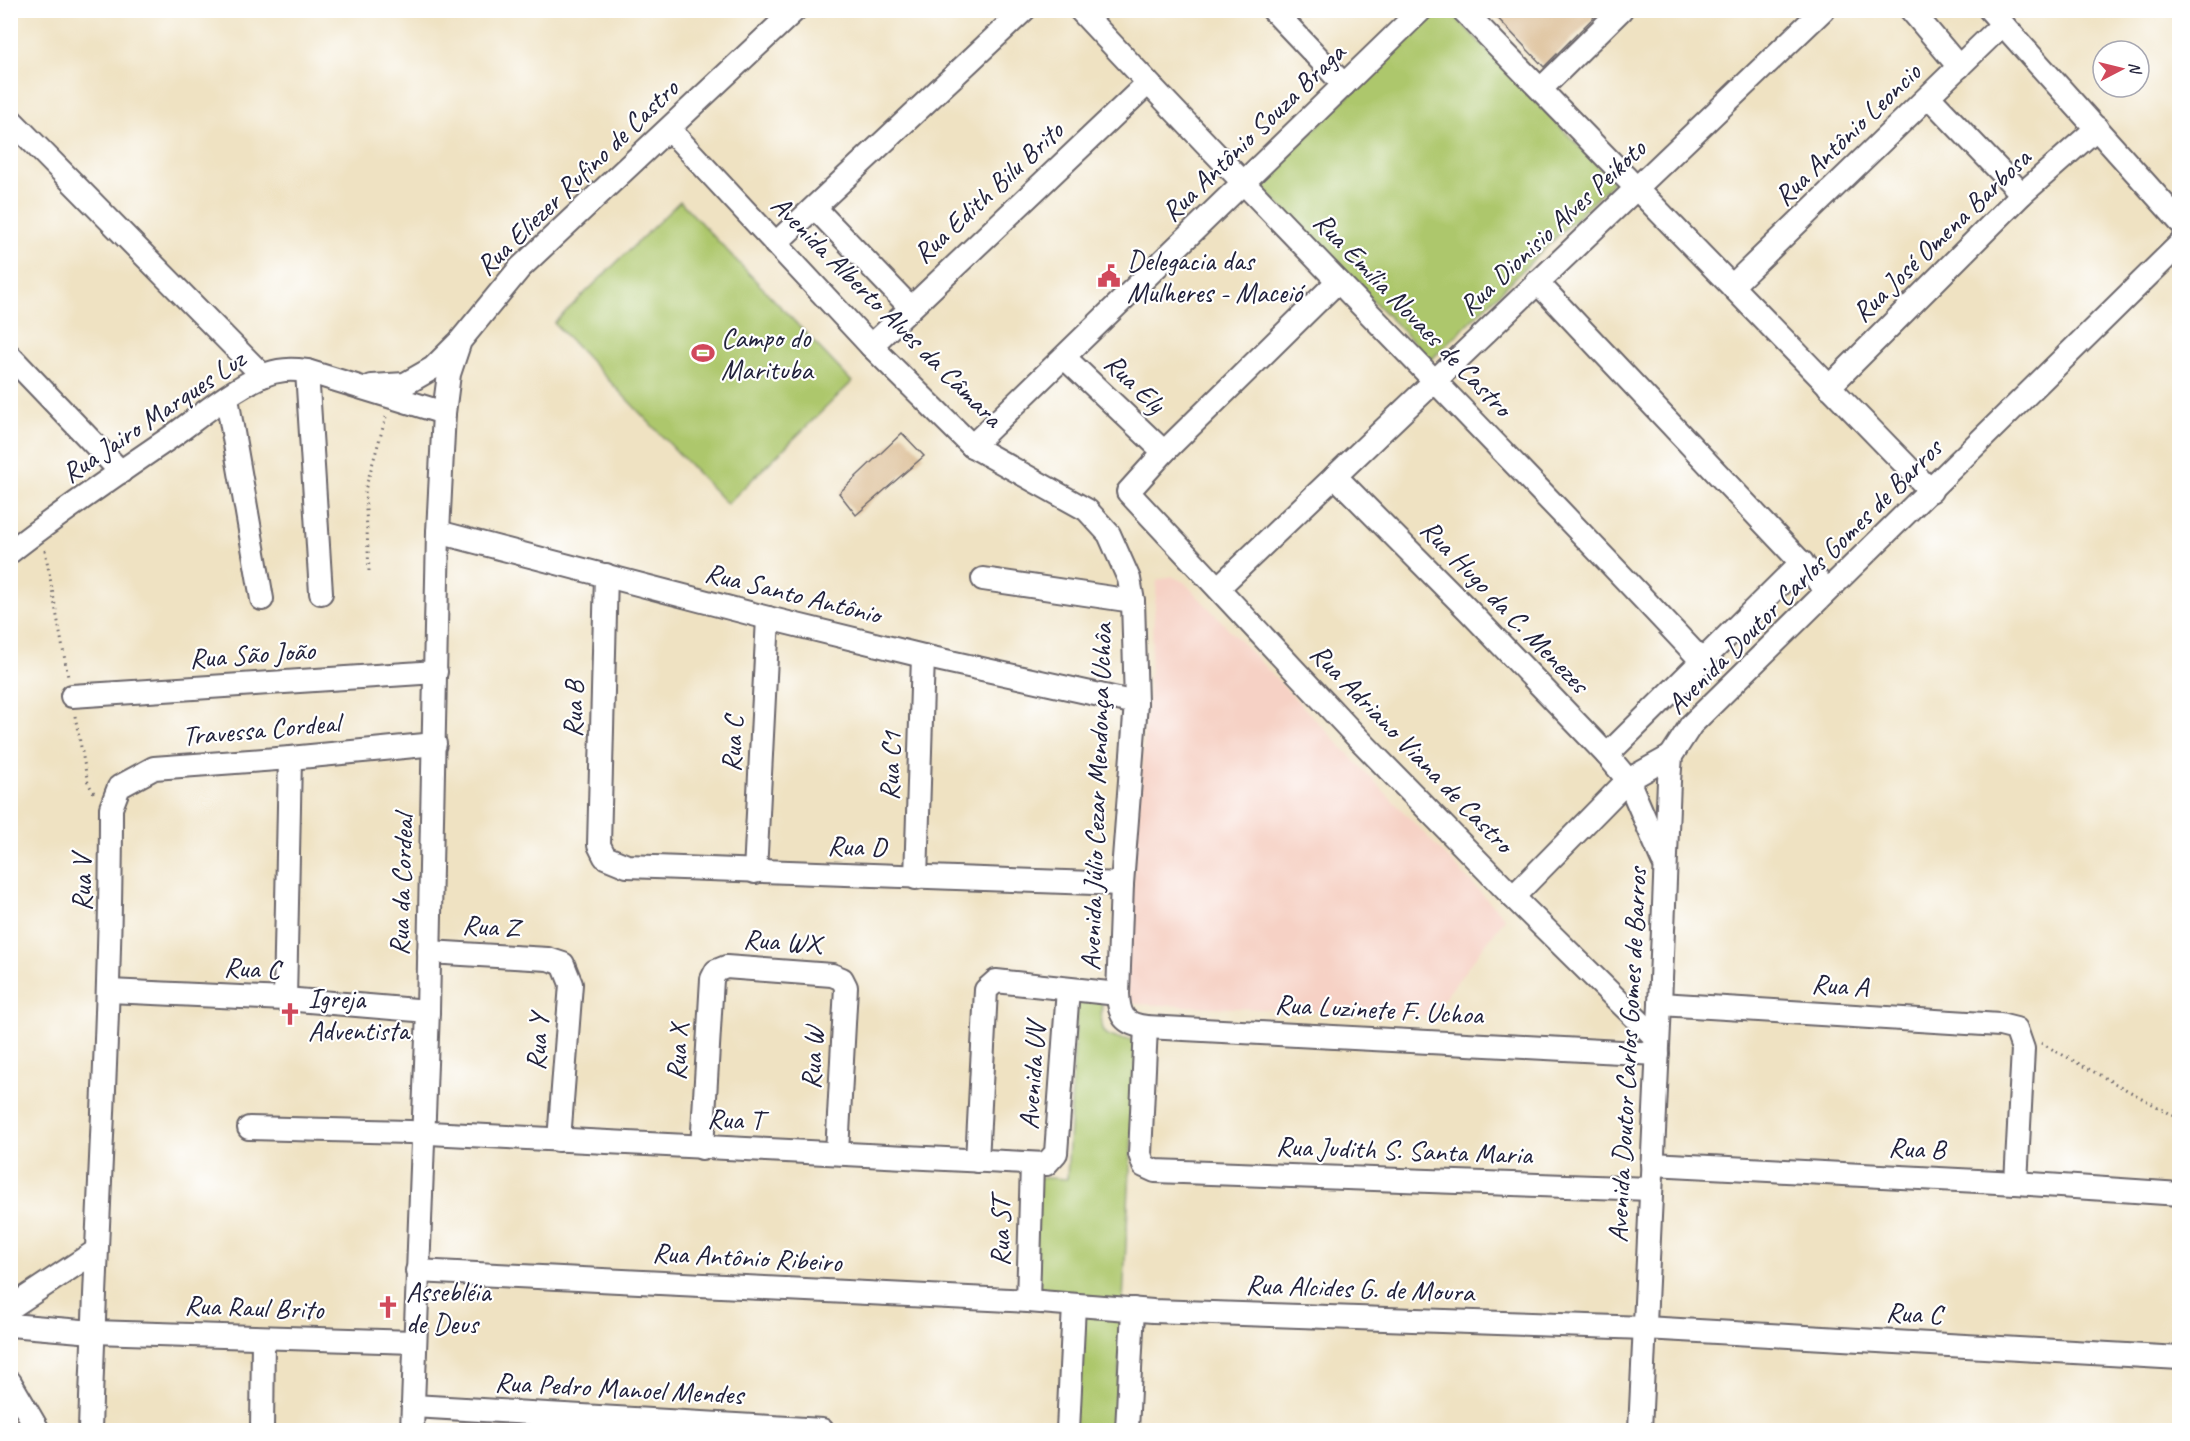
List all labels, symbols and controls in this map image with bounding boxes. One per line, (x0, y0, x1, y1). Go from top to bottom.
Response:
street label: Rua Antônio Souza Braga (1154, 34, 1354, 229)
north arrow (2091, 39, 2151, 99)
street label: Rua Antônio Leoncio (1766, 54, 1929, 213)
text: N (2124, 61, 2146, 76)
street label: Rua Eliezer Rufino de Castro (468, 70, 687, 283)
street label: Rua Edith Bilu Brito (905, 112, 1072, 271)
street label: Rua Dionisio Alves Peikoto (1451, 130, 1654, 323)
street label: Rua José Omena Barbosa (1844, 139, 2039, 329)
street label: Avenida Alberto Alves da Câmara (764, 188, 1012, 436)
street label: Rua Emília Novaes de Castro (1306, 204, 1522, 426)
place label: Delegacia das Mulheres - Maceió (1127, 243, 1306, 310)
public building icon: Delegacia das Mulheres - Maceió (1096, 263, 1122, 289)
place label: Campo do Marituba (721, 320, 815, 387)
sports icon: Campo do Marituba (690, 340, 716, 366)
street label: Rua Jairo Marques Luz (55, 341, 253, 490)
street label: Rua Ely (1097, 346, 1175, 422)
street label: Avenida Doutor Carlos Gomes de Barros (1659, 429, 1951, 721)
street label: Rua Hugo da C. Menezes (1413, 512, 1599, 702)
street label: Rua Santo Antônio (702, 554, 887, 632)
street label: Avenida Júlio Cezar Mendonça Uchôa (1072, 621, 1120, 971)
street label: Rua São João (188, 632, 318, 676)
street label: Rua Adriano Viana de Castro (1303, 636, 1523, 862)
street label: Rua B (555, 677, 592, 738)
street label: Travessa Cordeal (181, 704, 346, 753)
street label: Rua C (713, 712, 751, 773)
street label: Rua C1 (871, 730, 909, 801)
street label: Rua da Cordeal (381, 809, 421, 956)
street label: Rua D (827, 827, 889, 865)
street label: Rua V (64, 850, 99, 911)
street label: Avenida Doutor Carlos Gomes de Barros (1600, 864, 1654, 1244)
street label: Rua Z (461, 907, 525, 946)
street label: Rua WX (742, 921, 826, 961)
street label: Rua C (223, 949, 284, 987)
street label: Rua A (1811, 966, 1871, 1005)
place label: Igreja Adventista (308, 981, 411, 1048)
street label: Rua Luzinete F. Uchoa (1274, 986, 1486, 1032)
church icon: Igreja Adventista (277, 1001, 303, 1027)
street label: Rua Y (518, 1009, 557, 1071)
street label: Avenida UV (1011, 1016, 1054, 1131)
street label: Rua X (658, 1020, 696, 1081)
street label: Rua W (793, 1023, 831, 1090)
street label: Rua T (707, 1101, 770, 1138)
street label: Rua Judith S. Santa Maria (1275, 1128, 1534, 1172)
street label: Rua B (1888, 1129, 1949, 1167)
street label: Rua ST (982, 1190, 1018, 1267)
street label: Rua Antônio Ribeiro (652, 1235, 845, 1280)
street label: Rua Alcides G. de Moura (1245, 1267, 1476, 1310)
place label: Assebléia de Deus (406, 1274, 492, 1341)
street label: Rua Raul Brito (184, 1287, 326, 1327)
church icon: Assebléia de Deus (375, 1294, 401, 1320)
street label: Rua C (1885, 1294, 1946, 1332)
street label: Rua Pedro Manoel Mendes (494, 1364, 746, 1412)

